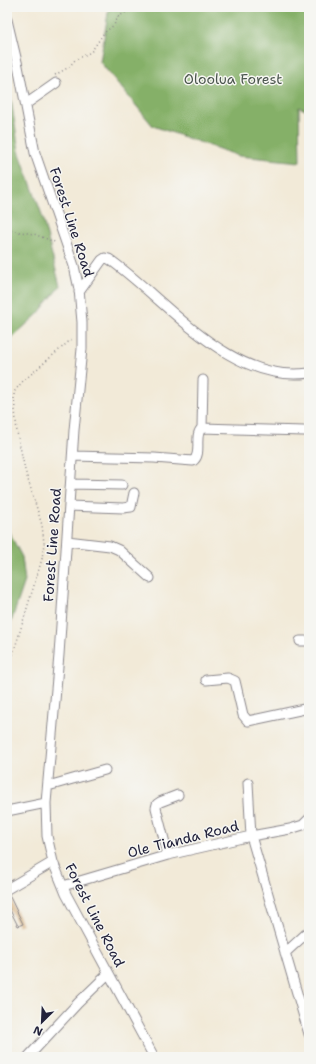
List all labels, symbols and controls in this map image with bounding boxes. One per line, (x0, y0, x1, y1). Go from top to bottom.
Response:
park label: Oloolua Forest (184, 70, 282, 88)
street label: Forest Line Road (46, 165, 98, 279)
street label: Forest Line Road (39, 487, 65, 603)
street label: Ole Tianda Road (126, 816, 241, 862)
street label: Forest Line Road (61, 860, 129, 970)
north arrow (22, 1002, 62, 1042)
text: N (31, 1022, 45, 1039)

